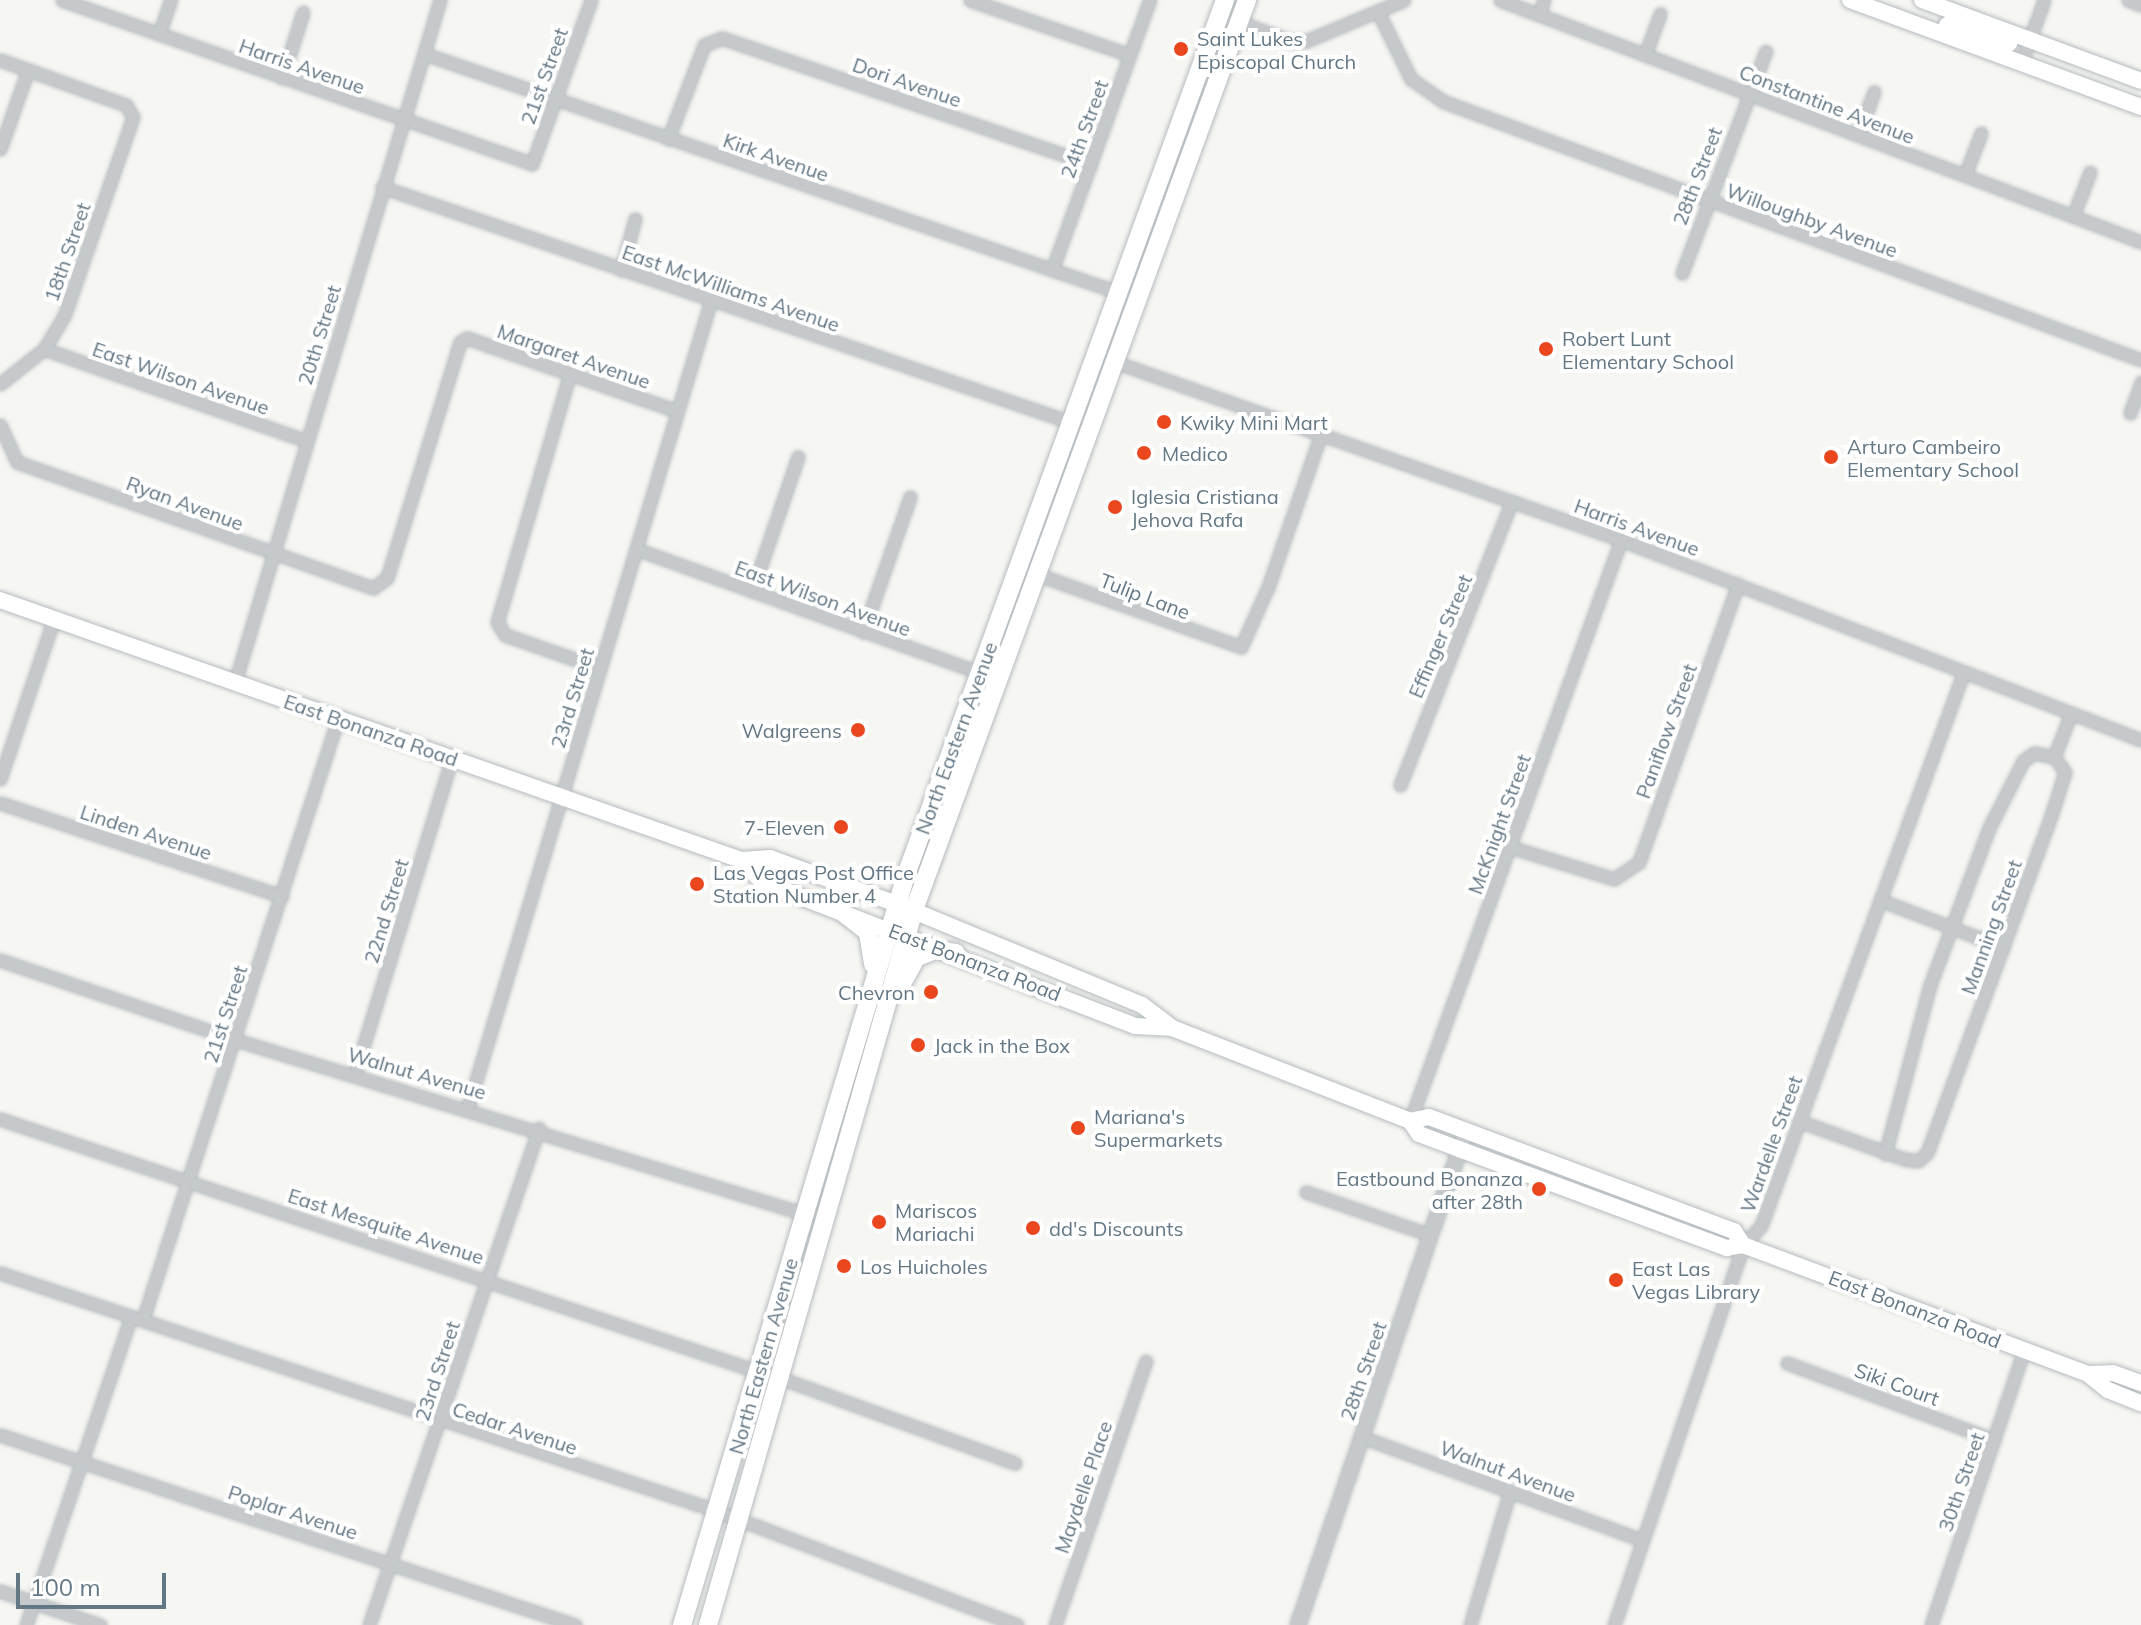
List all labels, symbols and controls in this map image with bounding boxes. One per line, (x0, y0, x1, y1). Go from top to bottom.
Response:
street label: 21st Street (515, 24, 573, 128)
place label: Saint Lukes Episcopal Church (1197, 26, 1356, 73)
street label: Harris Avenue (236, 33, 368, 99)
marker: Saint Lukes Episcopal Church (1172, 40, 1190, 58)
street label: Dori Avenue (850, 52, 964, 112)
street label: Constantine Avenue (1736, 59, 1918, 149)
street label: 24th Street (1055, 76, 1113, 182)
street label: 28th Street (1667, 124, 1727, 228)
street label: Kirk Avenue (720, 128, 832, 186)
street label: Willoughby Avenue (1723, 178, 1901, 262)
street label: 18th Street (39, 199, 95, 305)
street label: East McWilliams Avenue (619, 239, 843, 337)
street label: 20th Street (292, 282, 346, 388)
street label: Margaret Avenue (494, 319, 654, 393)
place label: Robert Lunt Elementary School (1562, 326, 1734, 373)
street label: East Wilson Avenue (89, 336, 273, 420)
marker: Robert Lunt Elementary School (1537, 340, 1555, 358)
place label: Kwiky Mini Mart (1180, 410, 1328, 434)
marker: Kwiky Mini Mart (1155, 413, 1173, 431)
place label: Arturo Cambeiro Elementary School (1847, 434, 2019, 481)
place label: Medico (1162, 441, 1228, 465)
marker: Medico (1133, 442, 1155, 464)
marker: Arturo Cambeiro Elementary School (1822, 448, 1840, 466)
street label: Ryan Avenue (123, 471, 247, 535)
place label: Iglesia Cristiana Jehova Rafa (1131, 484, 1279, 531)
street label: Harris Avenue (1571, 493, 1703, 561)
marker: Iglesia Cristiana Jehova Rafa (1106, 498, 1124, 516)
street label: East Wilson Avenue (732, 555, 914, 641)
street label: Tulip Lane (1097, 568, 1193, 624)
street label: Effinger Street (1403, 571, 1477, 701)
street label: North Eastern Avenue (910, 638, 1002, 838)
street label: 23rd Street (545, 645, 599, 751)
street label: Paniflow Street (1630, 660, 1702, 802)
street label: East Bonanza Road (281, 689, 461, 771)
place label: Walgreens (742, 718, 842, 742)
marker: Walgreens (849, 721, 867, 739)
street label: McKnight Street (1462, 751, 1536, 897)
street label: Linden Avenue (77, 799, 215, 865)
place label: 7-Eleven (744, 815, 825, 839)
marker: 7-Eleven (832, 818, 850, 836)
street label: 22nd Street (359, 856, 413, 966)
street label: Manning Street (1955, 856, 2027, 998)
place label: Las Vegas Post Office Station Number 4 (713, 860, 914, 907)
marker: Las Vegas Post Office Station Number 4 (688, 875, 706, 893)
street label: East Bonanza Road (885, 918, 1065, 1006)
street label: 21st Street (198, 962, 252, 1066)
place label: Chevron (838, 980, 915, 1004)
marker: Chevron (922, 983, 940, 1001)
place label: Jack in the Box (934, 1033, 1070, 1057)
marker: Jack in the Box (909, 1036, 927, 1054)
street label: Walnut Avenue (345, 1042, 489, 1104)
street label: Wardelle Street (1735, 1072, 1807, 1216)
place label: Mariana's Supermarkets (1094, 1104, 1223, 1151)
marker: Mariana's Supermarkets (1069, 1119, 1087, 1137)
place label: Eastbound Bonanza after 28th (1336, 1166, 1523, 1213)
marker: Eastbound Bonanza after 28th (1530, 1180, 1548, 1198)
street label: East Mesquite Avenue (285, 1183, 487, 1269)
place label: Mariscos Mariachi (895, 1198, 977, 1245)
marker: Mariscos Mariachi (870, 1213, 888, 1231)
place label: dd's Discounts (1049, 1216, 1183, 1240)
marker: dd's Discounts (1024, 1219, 1042, 1237)
place label: Los Huicholes (860, 1254, 988, 1278)
street label: North Eastern Avenue (723, 1255, 803, 1457)
place label: East Las Vegas Library (1632, 1256, 1760, 1303)
marker: Los Huicholes (835, 1257, 853, 1275)
street label: East Bonanza Road (1825, 1265, 2005, 1353)
marker: East Las Vegas Library (1607, 1271, 1625, 1289)
street label: 23rd Street (410, 1318, 464, 1424)
street label: 28th Street (1335, 1318, 1391, 1424)
street label: Siki Court (1851, 1358, 1943, 1410)
street label: Cedar Avenue (449, 1397, 581, 1459)
street label: Maydelle Place (1049, 1418, 1117, 1556)
street label: 30th Street (1933, 1429, 1989, 1535)
street label: Walnut Avenue (1437, 1435, 1579, 1507)
street label: Poplar Avenue (225, 1480, 361, 1544)
scale bar (20, 1557, 170, 1607)
text: 100 m (30, 1572, 101, 1602)

